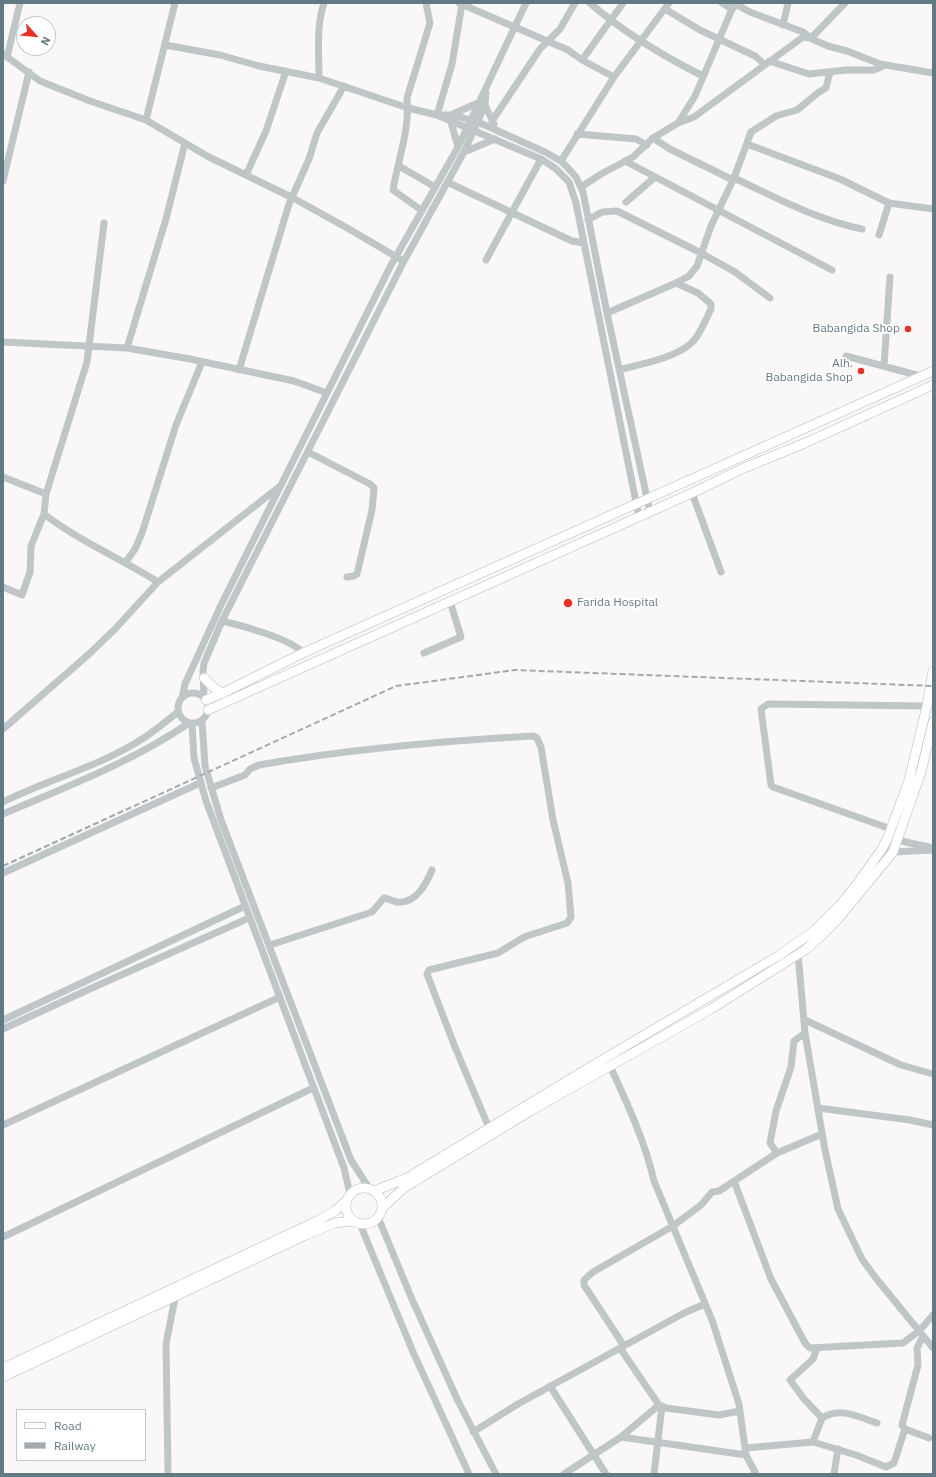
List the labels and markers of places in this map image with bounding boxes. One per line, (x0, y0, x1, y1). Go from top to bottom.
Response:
place label: Babangida Shop (813, 322, 900, 336)
marker: Babangida Shop (903, 324, 913, 334)
place label: Alh. Babangida Shop (766, 357, 853, 385)
marker: Alh. Babangida Shop (856, 366, 866, 376)
place label: Farida Hospital (577, 596, 658, 610)
marker: Farida Hospital (562, 597, 574, 609)

